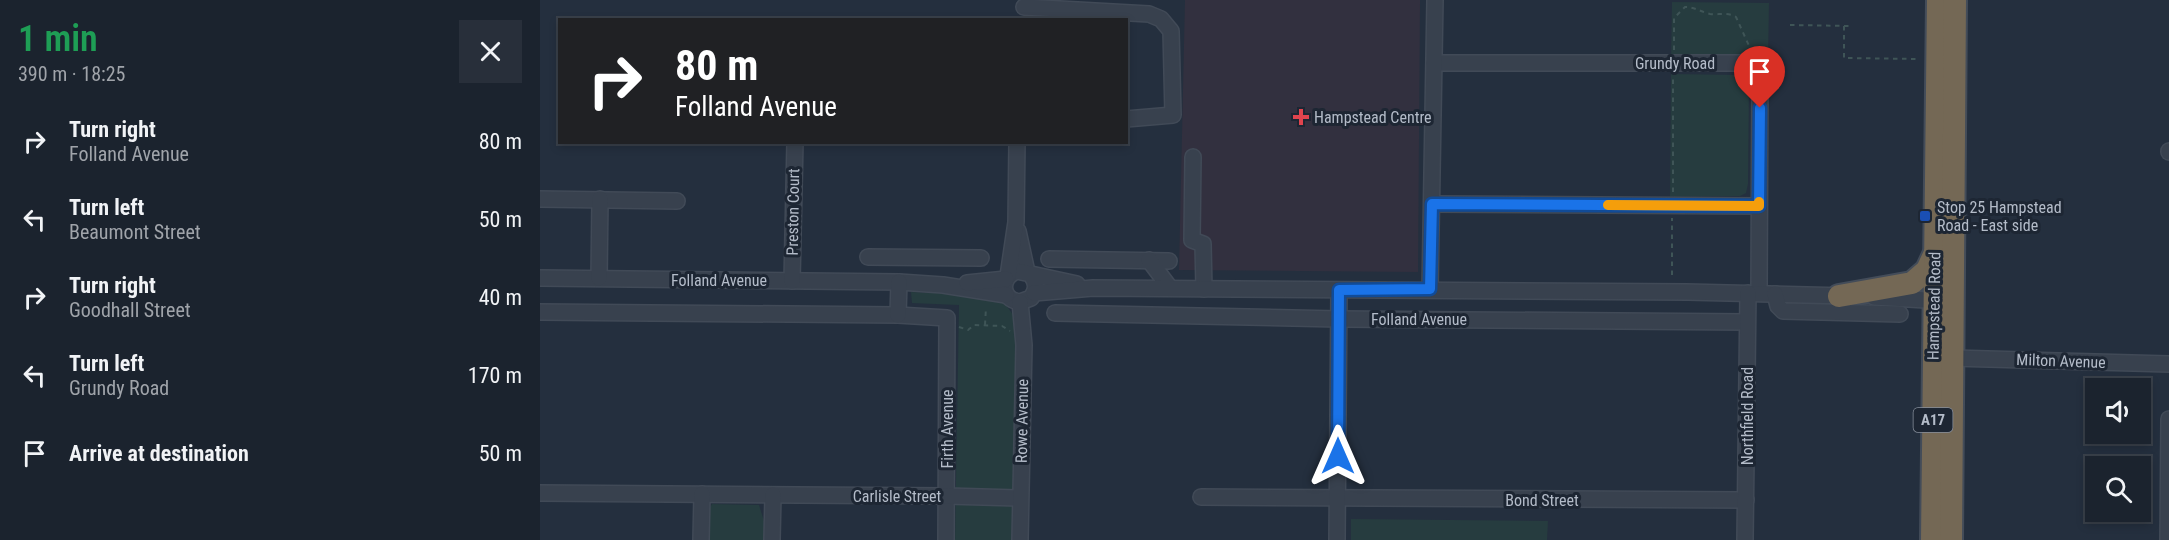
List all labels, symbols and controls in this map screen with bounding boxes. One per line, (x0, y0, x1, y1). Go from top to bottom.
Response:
text: 1 min (18, 18, 98, 60)
button: close (459, 20, 522, 83)
text: 80 m (675, 41, 758, 90)
icon: right (576, 42, 654, 120)
pin (1734, 46, 1785, 108)
street label: Grundy Road (1635, 54, 1715, 73)
icon: arrive (1743, 55, 1776, 88)
text: 390 m · 18:25 (18, 62, 125, 86)
text: Folland Avenue (675, 91, 837, 123)
marker: Hampstead Centre (1292, 108, 1310, 126)
place label: Hampstead Centre (1314, 108, 1432, 127)
text: Turn right (69, 117, 156, 142)
icon: right (18, 125, 51, 158)
text: 80 m (479, 129, 522, 154)
text: Folland Avenue (69, 142, 189, 166)
street label: Preston Court (783, 168, 803, 256)
text: Turn left (69, 195, 144, 220)
place label: Stop 25 Hampstead Road - East side (1937, 198, 2062, 235)
icon: left (18, 203, 51, 236)
text: 50 m (479, 207, 522, 232)
marker: Stop 25 Hampstead Road - East side (1918, 209, 1932, 223)
text: Beaumont Street (69, 220, 201, 244)
street label: Hampstead Road (1924, 252, 1944, 360)
street label: Folland Avenue (671, 271, 767, 290)
text: Turn right (69, 273, 156, 298)
icon: right (18, 281, 51, 314)
text: 40 m (479, 285, 522, 310)
text: Goodhall Street (69, 298, 191, 322)
street label: Folland Avenue (1371, 310, 1467, 329)
street label: Milton Avenue (2016, 350, 2106, 372)
text: Turn left (69, 351, 144, 376)
icon: left (18, 359, 51, 392)
text: 170 m (468, 363, 522, 388)
street label: Northfield Road (1738, 367, 1757, 465)
text: Grundy Road (69, 376, 169, 400)
map controls (2085, 378, 2151, 522)
button: sound (2085, 378, 2151, 444)
street label: Rowe Avenue (1012, 379, 1032, 463)
street label: Firth Avenue (938, 390, 957, 468)
road number: A17 (1914, 408, 1952, 432)
position arrow (1306, 424, 1370, 488)
icon: arrive (18, 437, 51, 470)
text: Arrive at destination (69, 441, 249, 466)
text: 50 m (479, 441, 522, 466)
button: search (2085, 456, 2151, 522)
street label: Carlisle Street (853, 487, 942, 506)
street label: Bond Street (1505, 491, 1579, 510)

